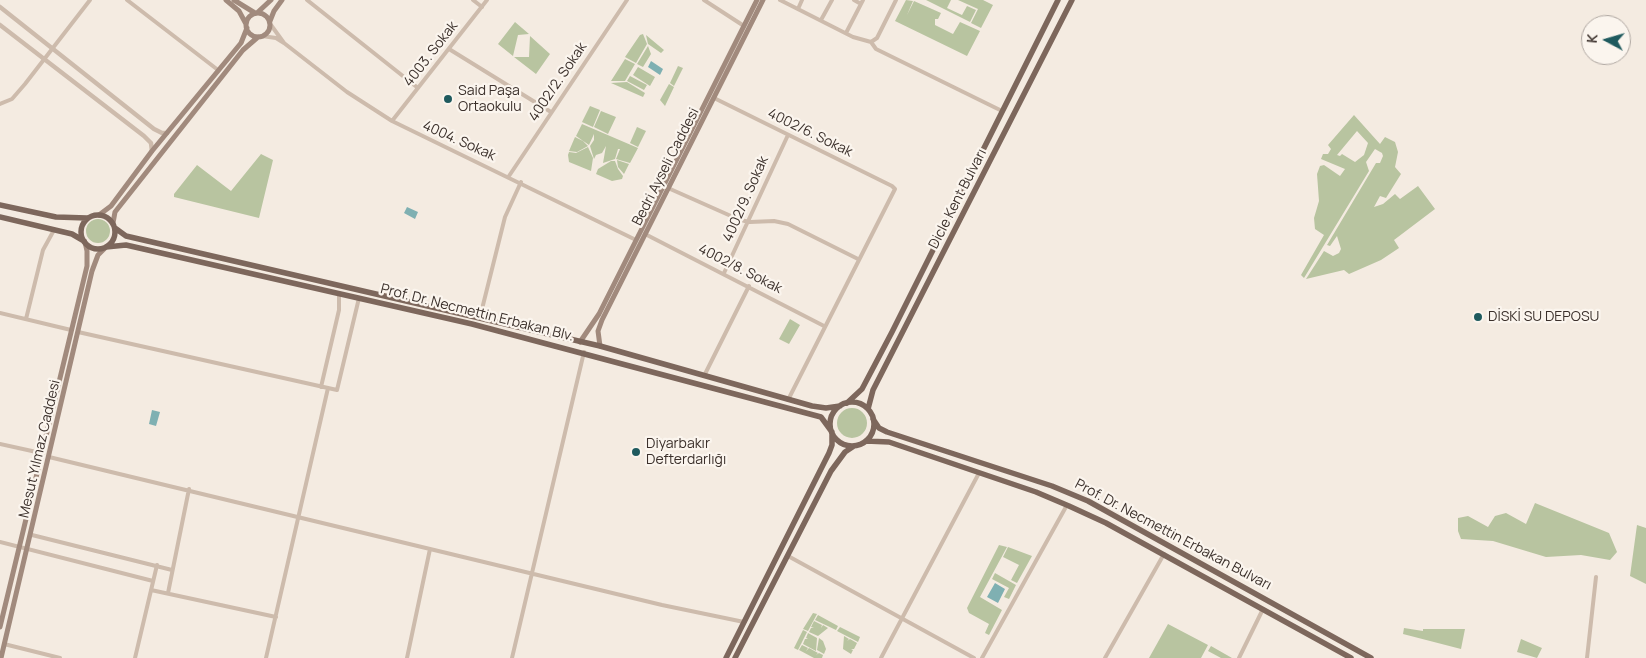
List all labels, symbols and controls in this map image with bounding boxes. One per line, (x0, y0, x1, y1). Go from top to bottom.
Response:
north arrow (1581, 15, 1631, 65)
street label: 4003. Sokak (400, 18, 462, 90)
text: K (1582, 33, 1602, 44)
street label: 4002/2. Sokak (525, 39, 591, 125)
place label: Said Paşa Ortaokulu (458, 83, 522, 115)
marker: Said Paşa Ortaokulu (442, 93, 454, 105)
street label: Bedri Ayseli Caddesi (629, 105, 703, 229)
street label: 4002/6. Sokak (765, 105, 855, 161)
street label: 4004. Sokak (420, 117, 498, 165)
street label: Dicle Kent Bulvarı (926, 146, 990, 252)
street label: 4002/9. Sokak (720, 154, 772, 244)
street label: 4002/8. Sokak (695, 241, 785, 297)
street label: Prof. Dr. Necmettin Erbakan Blv. (379, 281, 575, 345)
place label: DİSKİ SU DEPOSU (1488, 309, 1599, 325)
marker: DİSKİ SU DEPOSU (1472, 311, 1484, 323)
street label: Mesut Yılmaz Caddesi (16, 378, 64, 520)
place label: Diyarbakır Defterdarlığı (646, 436, 726, 468)
marker: Diyarbakır Defterdarlığı (630, 446, 642, 458)
street label: Prof. Dr. Necmettin Erbakan Bulvarı (1072, 476, 1274, 594)

